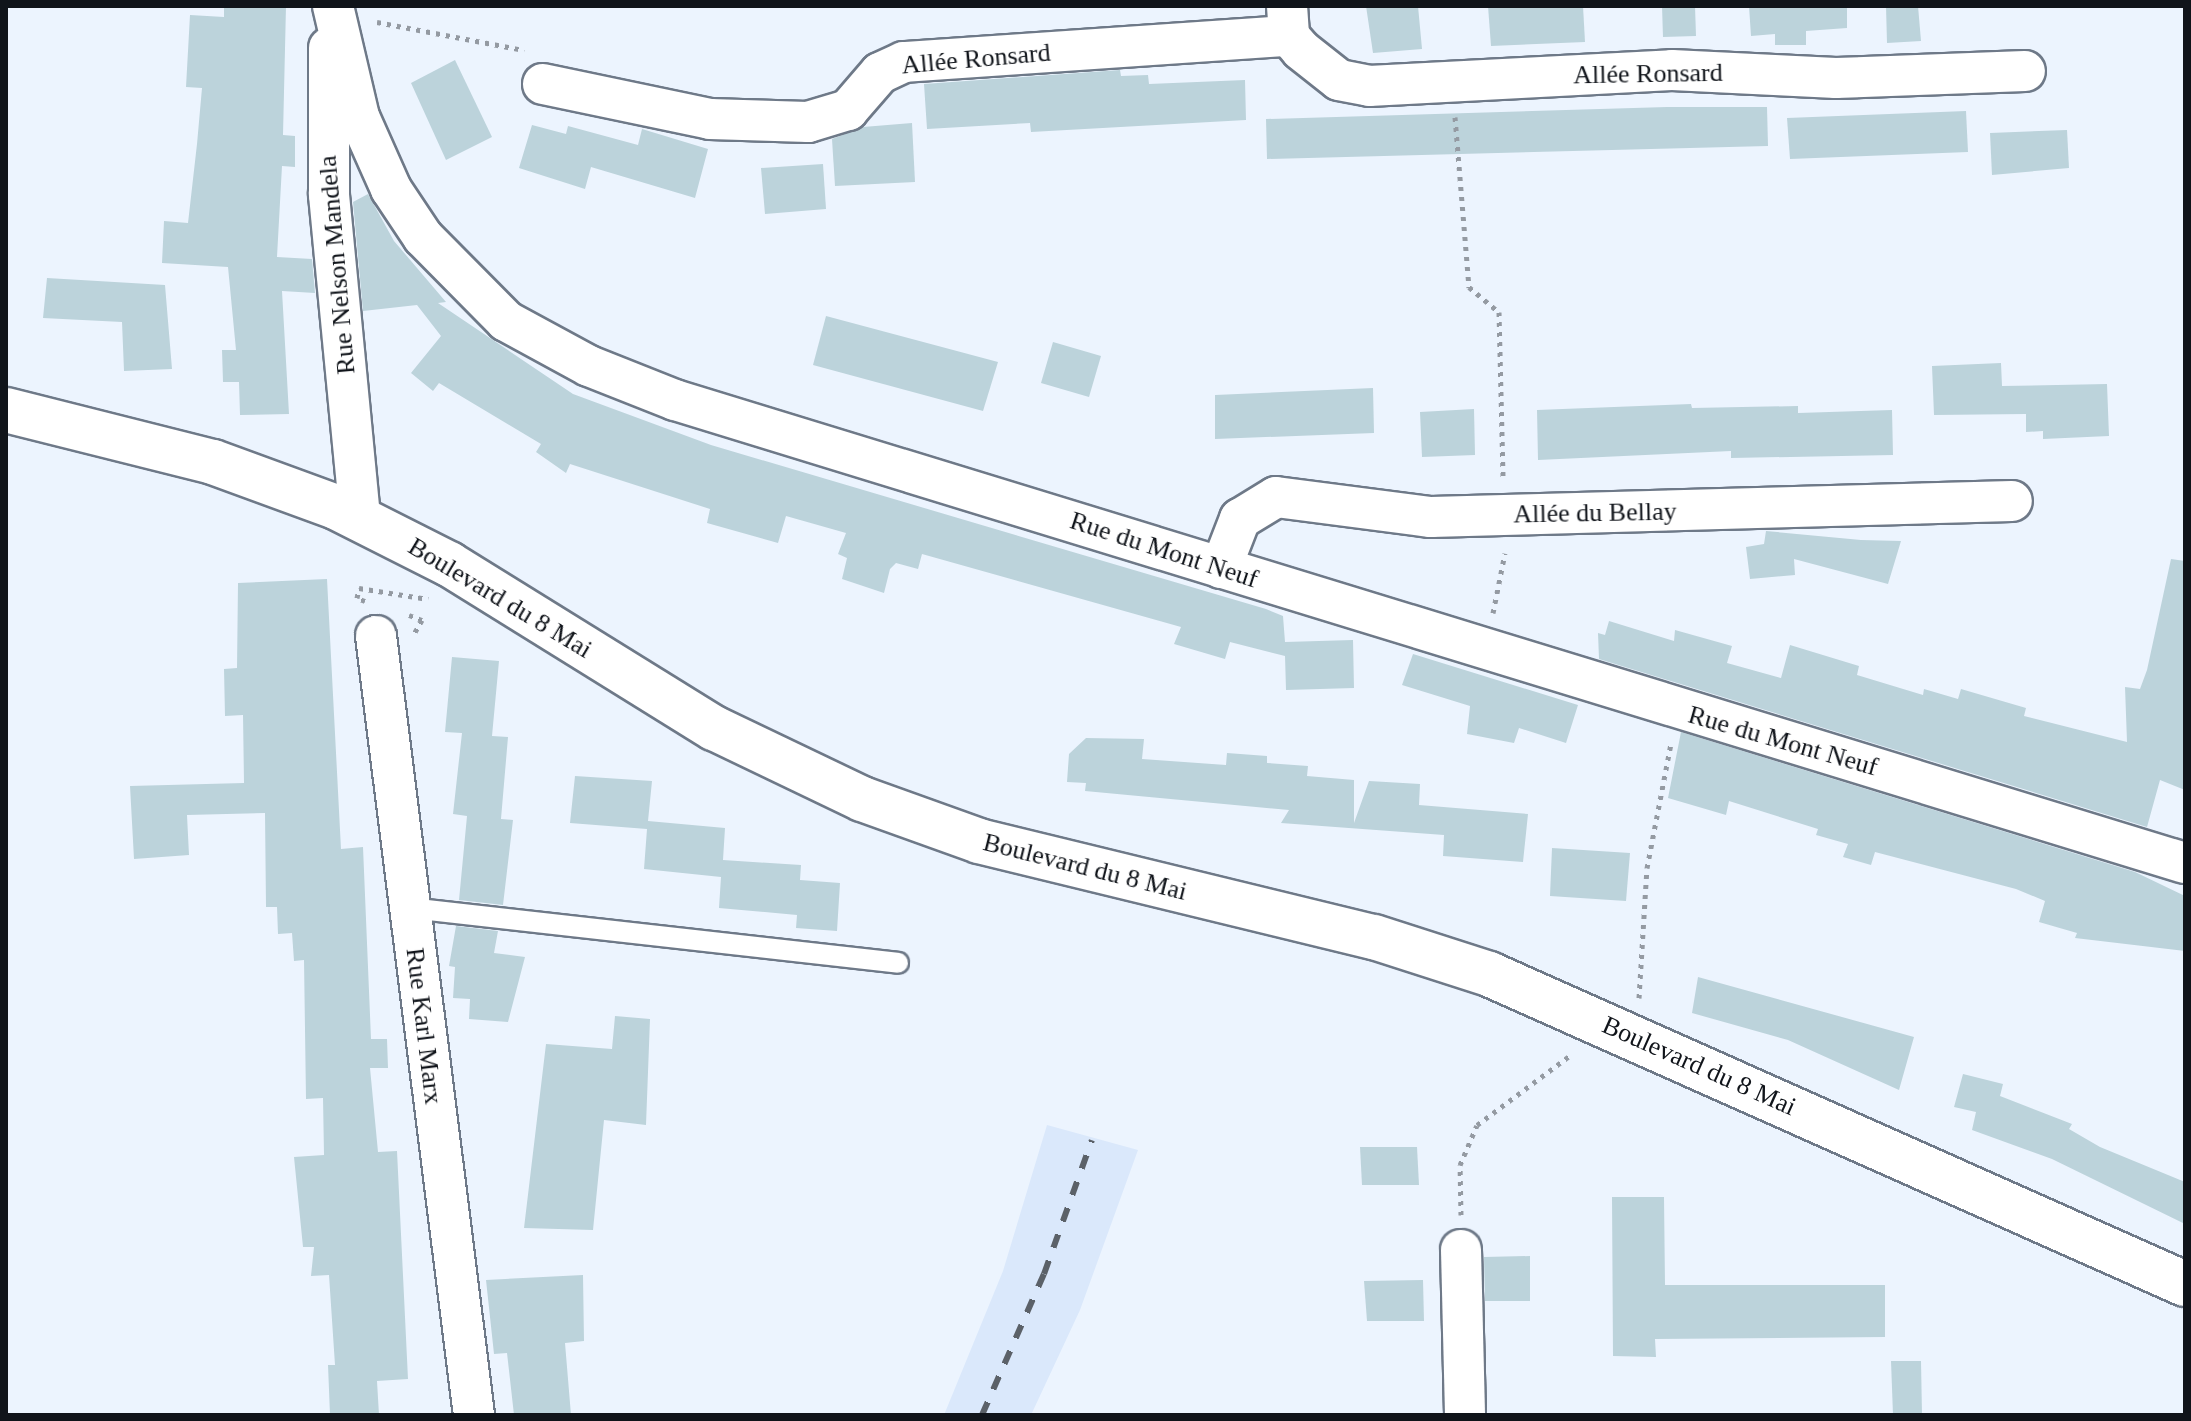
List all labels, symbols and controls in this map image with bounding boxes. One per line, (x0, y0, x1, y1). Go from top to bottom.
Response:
street label: Allée Ronsard (900, 37, 1052, 81)
street label: Allée Ronsard (1573, 57, 1723, 91)
street label: Rue Nelson Mandela (312, 154, 362, 376)
street label: Allée du Bellay (1513, 496, 1677, 530)
street label: Rue du Mont Neuf (1066, 505, 1262, 595)
street label: Boulevard du 8 Mai (403, 531, 597, 665)
street label: Rue du Mont Neuf (1685, 699, 1881, 783)
street label: Boulevard du 8 Mai (980, 827, 1190, 907)
street label: Rue Karl Marx (399, 946, 449, 1106)
street label: Boulevard du 8 Mai (1597, 1009, 1801, 1123)

